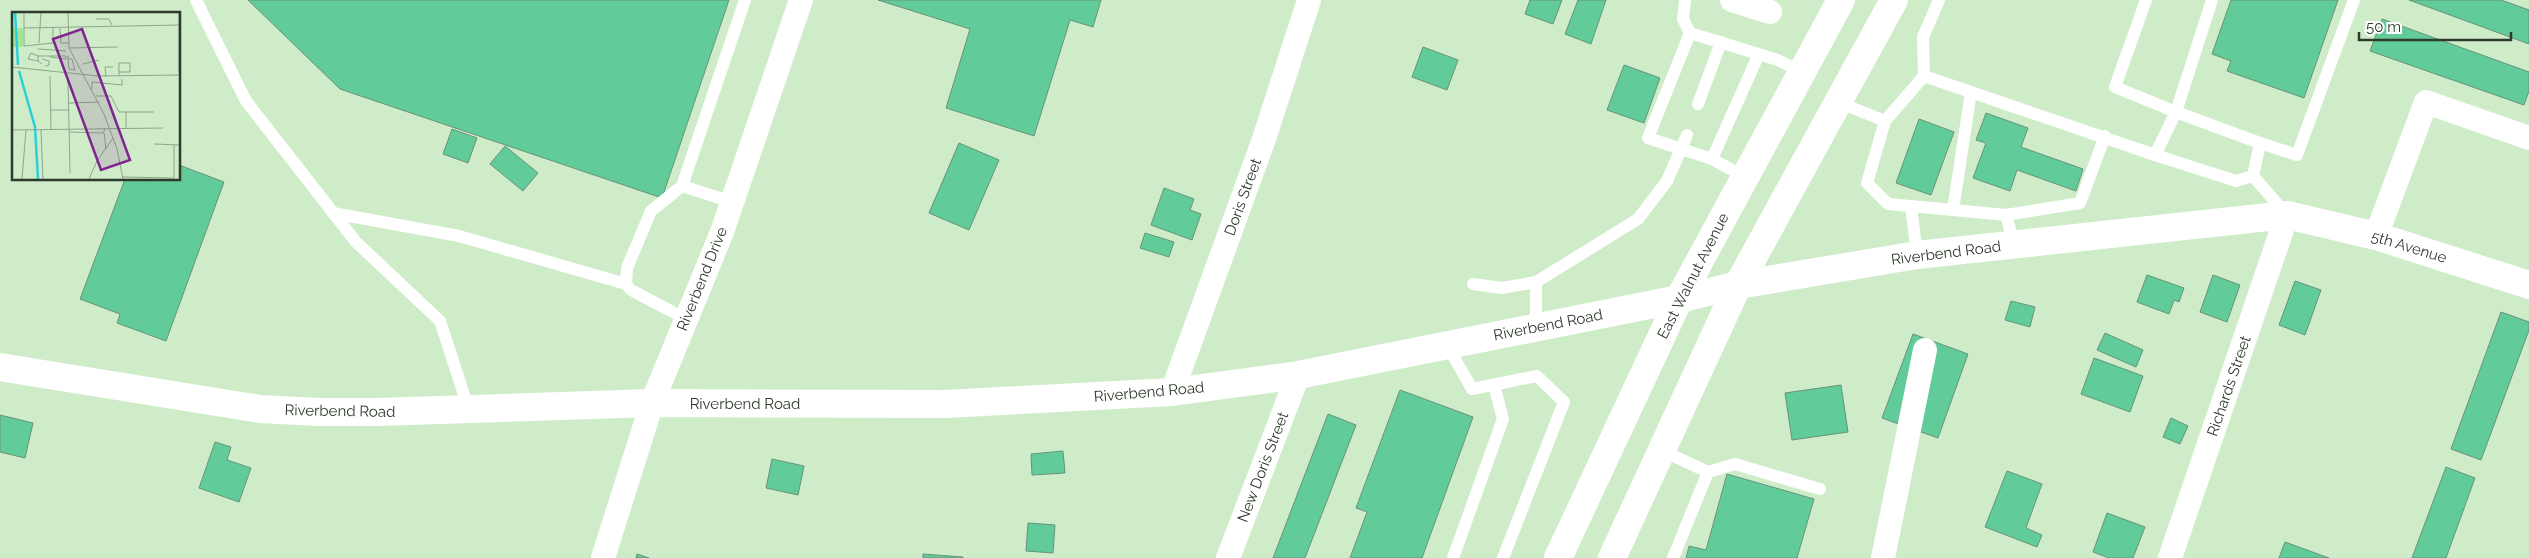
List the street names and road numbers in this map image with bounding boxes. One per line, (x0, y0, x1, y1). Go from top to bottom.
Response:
street label: Doris Street (1221, 156, 1265, 238)
street label: East Walnut Avenue (1654, 210, 1733, 342)
street label: Riverbend Drive (673, 224, 731, 334)
street label: 5th Avenue (2369, 227, 2449, 267)
street label: Riverbend Road (1890, 237, 2002, 269)
street label: Riverbend Road (1492, 306, 1604, 344)
street label: Richards Street (2203, 333, 2255, 439)
street label: Riverbend Road (1093, 378, 1205, 406)
street label: Riverbend Road (690, 395, 800, 413)
street label: Riverbend Road (284, 401, 396, 421)
street label: New Doris Street (1234, 409, 1292, 525)

